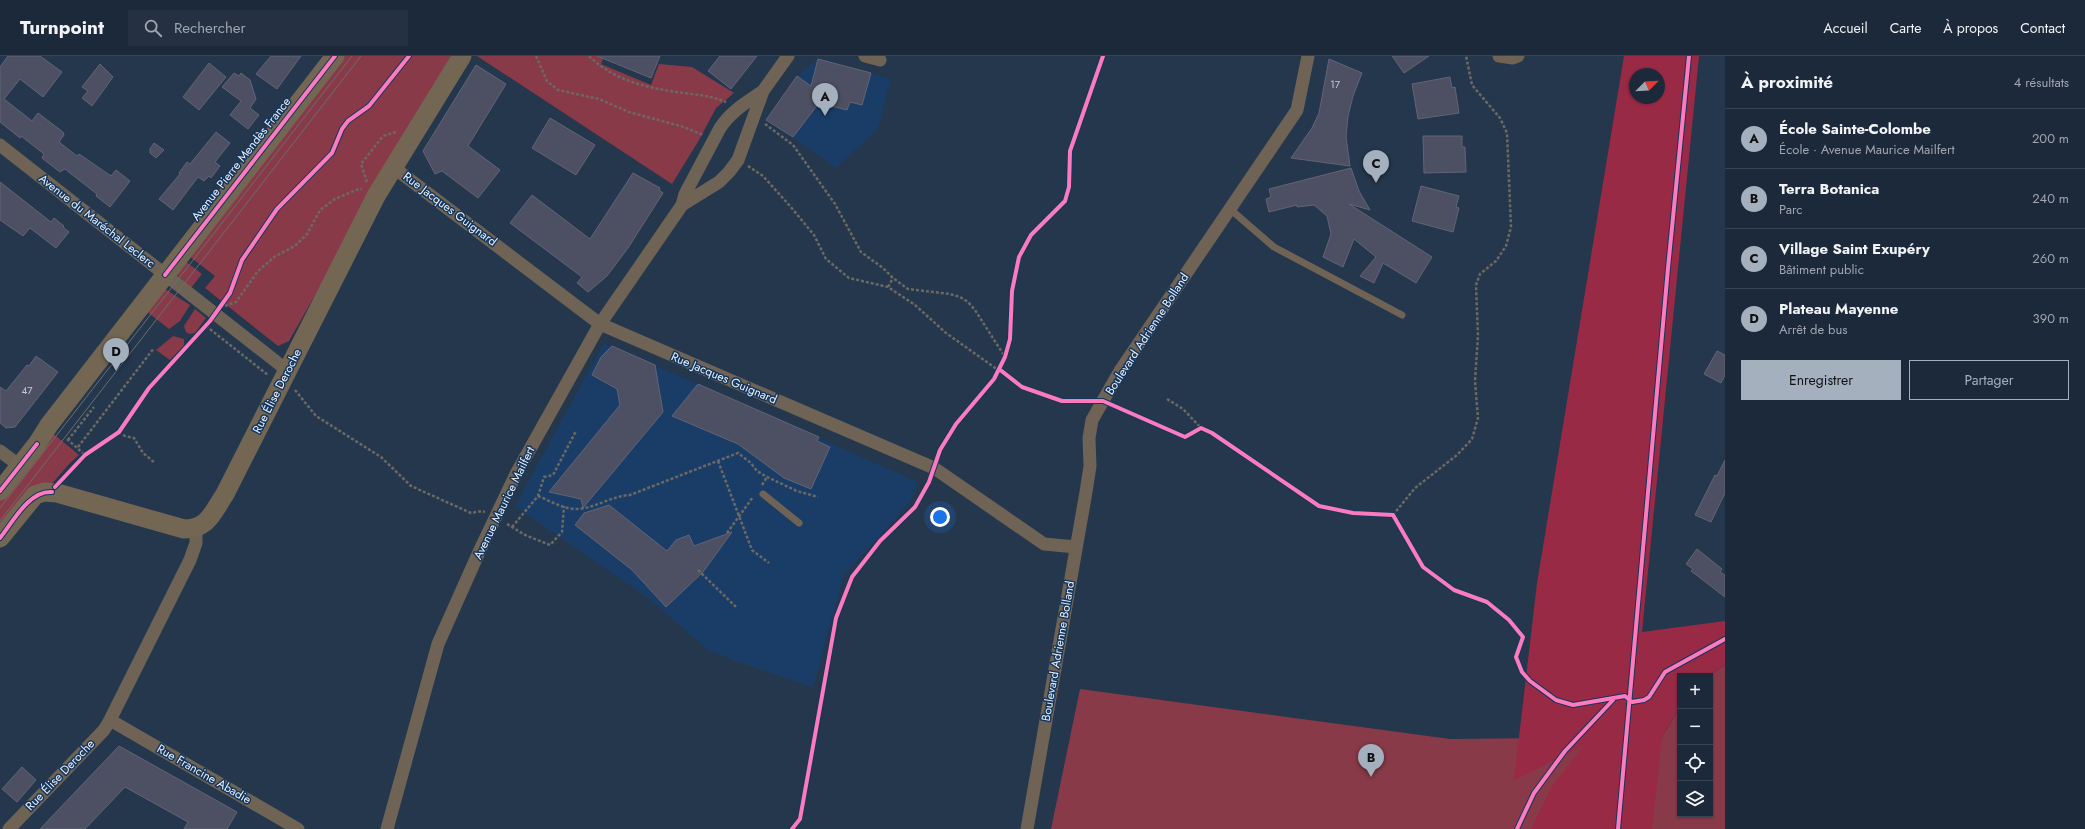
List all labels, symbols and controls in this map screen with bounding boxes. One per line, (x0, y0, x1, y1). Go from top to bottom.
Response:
search box (128, 10, 408, 46)
text: Turnpoint (20, 14, 104, 41)
icon: search (142, 17, 164, 39)
text: Rechercher (174, 17, 246, 39)
text: Accueil (1824, 18, 1868, 38)
text: Carte (1890, 18, 1921, 38)
text: À propos (1943, 18, 1998, 38)
text: Contact (2020, 18, 2065, 38)
north arrow (1629, 68, 1665, 104)
text: À proximité (1741, 70, 1833, 94)
text: 4 résultats (2014, 73, 2069, 92)
house number: 17 (1330, 77, 1341, 92)
pin: A (812, 83, 838, 116)
street label: Avenue Pierre Mendès France (187, 93, 295, 225)
text: École Sainte-Colombe (1779, 118, 1931, 140)
text: A (1749, 129, 1759, 148)
text: 200 m (2032, 129, 2069, 148)
text: École · Avenue Maurice Mailfert (1779, 140, 1955, 159)
pin: C (1363, 150, 1389, 183)
street label: Rue Jacques Guignard (399, 168, 501, 250)
street label: Avenue du Maréchal Leclerc (35, 170, 159, 272)
text: Terra Botanica (1779, 178, 1879, 200)
text: B (1750, 189, 1758, 208)
text: 240 m (2032, 189, 2069, 208)
text: Parc (1779, 200, 1802, 219)
text: Village Saint Exupéry (1779, 238, 1930, 260)
text: C (1749, 249, 1759, 268)
text: 260 m (2032, 249, 2069, 268)
text: Bâtiment public (1779, 260, 1864, 279)
street label: Boulevard Adrienne Bolland (1101, 269, 1193, 399)
text: Plateau Mayenne (1779, 298, 1898, 320)
text: D (1749, 309, 1759, 328)
text: 390 m (2033, 309, 2069, 328)
text: Arrêt de bus (1779, 320, 1848, 339)
pin: D (103, 338, 129, 371)
street label: Rue Élise Deroche (248, 346, 306, 436)
street label: Rue Jacques Guignard (668, 348, 780, 408)
button: Enregistrer (1741, 360, 1901, 400)
button: Partager (1909, 360, 2069, 400)
house number: 47 (21, 383, 33, 398)
street label: Avenue Maurice Mailfert (469, 443, 539, 562)
your location (930, 507, 950, 527)
street label: Boulevard Adrienne Bolland (1037, 579, 1079, 723)
map controls (1677, 673, 1713, 817)
button: + (1677, 673, 1713, 709)
button: − (1677, 709, 1713, 745)
street label: Rue Élise Deroche (21, 735, 99, 815)
street label: Rue Francine Abadie (153, 740, 255, 808)
pin: B (1358, 744, 1384, 777)
button: locate (1677, 745, 1713, 781)
button: layers (1677, 781, 1713, 817)

